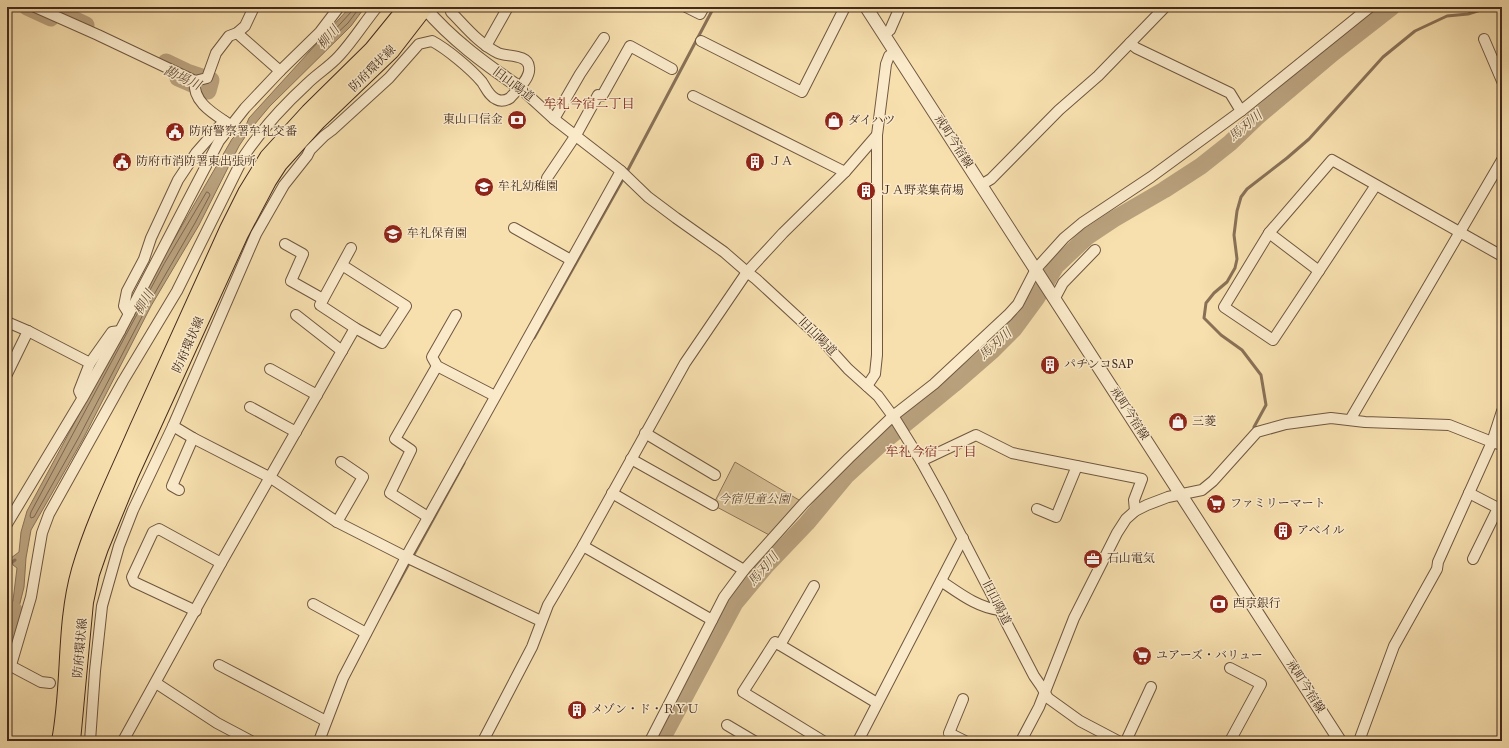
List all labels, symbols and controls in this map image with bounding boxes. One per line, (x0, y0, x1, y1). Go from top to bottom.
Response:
water label: 柳川 (314, 21, 346, 54)
street label: 防府環状線 (346, 42, 400, 96)
water label: 勘場川 (161, 63, 205, 96)
street label: 旧山陽道 (489, 64, 537, 106)
district label: 牟礼今宿二丁目 (543, 96, 635, 114)
water label: 馬刃川 (1225, 106, 1268, 146)
bank icon: 東山口信金 (506, 109, 528, 131)
shop icon: ダイハツ (823, 110, 845, 132)
place label: 東山口信金 (443, 112, 503, 128)
street label: 戒町今宿線 (930, 112, 976, 172)
place label: ダイハツ (848, 113, 896, 129)
public building icon: 防府警察署牟礼交番 (164, 121, 186, 143)
place label: 防府警察署牟礼交番 (189, 124, 297, 140)
public building icon: 防府市消防署東出張所 (111, 151, 133, 173)
building icon: ＪＡ (744, 151, 766, 173)
place label: 防府市消防署東出張所 (136, 154, 256, 170)
place label: ＪＡ (769, 154, 793, 170)
school or university icon: 牟礼幼稚園 (473, 176, 495, 198)
place label: 牟礼幼稚園 (498, 179, 558, 195)
building icon: ＪＡ野菜集荷場 (855, 180, 877, 202)
place label: ＪＡ野菜集荷場 (880, 183, 964, 199)
school or university icon: 牟礼保育園 (382, 223, 404, 245)
place label: 牟礼保育園 (407, 226, 467, 242)
water label: 柳川 (131, 286, 160, 319)
street label: 防府環状線 (169, 314, 209, 376)
street label: 旧山陽道 (794, 314, 840, 360)
water label: 馬刃川 (975, 324, 1018, 365)
building icon: パチンコSAP (1039, 354, 1061, 376)
place label: パチンコSAP (1064, 357, 1133, 373)
street label: 戒町今宿線 (1106, 384, 1152, 444)
shop icon: 三菱 (1167, 411, 1189, 433)
place label: 三菱 (1192, 414, 1216, 430)
district label: 牟礼今宿一丁目 (885, 444, 977, 462)
park label: 今宿児童公園 (718, 492, 792, 508)
supermarket icon: ファミリーマート (1205, 493, 1227, 515)
place label: ファミリーマート (1230, 496, 1326, 512)
building icon: アベイル (1272, 520, 1294, 542)
place label: アベイル (1297, 523, 1345, 539)
water label: 馬刃川 (744, 548, 785, 591)
office icon: 石山電気 (1082, 548, 1104, 570)
place label: 石山電気 (1107, 551, 1155, 567)
street label: 旧山陽道 (978, 578, 1014, 628)
bank icon: 西京銀行 (1208, 593, 1230, 615)
place label: 西京銀行 (1233, 596, 1281, 612)
street label: 防府環状線 (70, 617, 92, 679)
supermarket icon: ユアーズ・バリュー (1131, 645, 1153, 667)
place label: ユアーズ・バリュー (1156, 648, 1263, 664)
street label: 戒町今宿線 (1282, 657, 1328, 717)
building icon: メゾン・ド・ＲＹＵ (566, 699, 588, 721)
place label: メゾン・ド・ＲＹＵ (591, 702, 699, 718)

